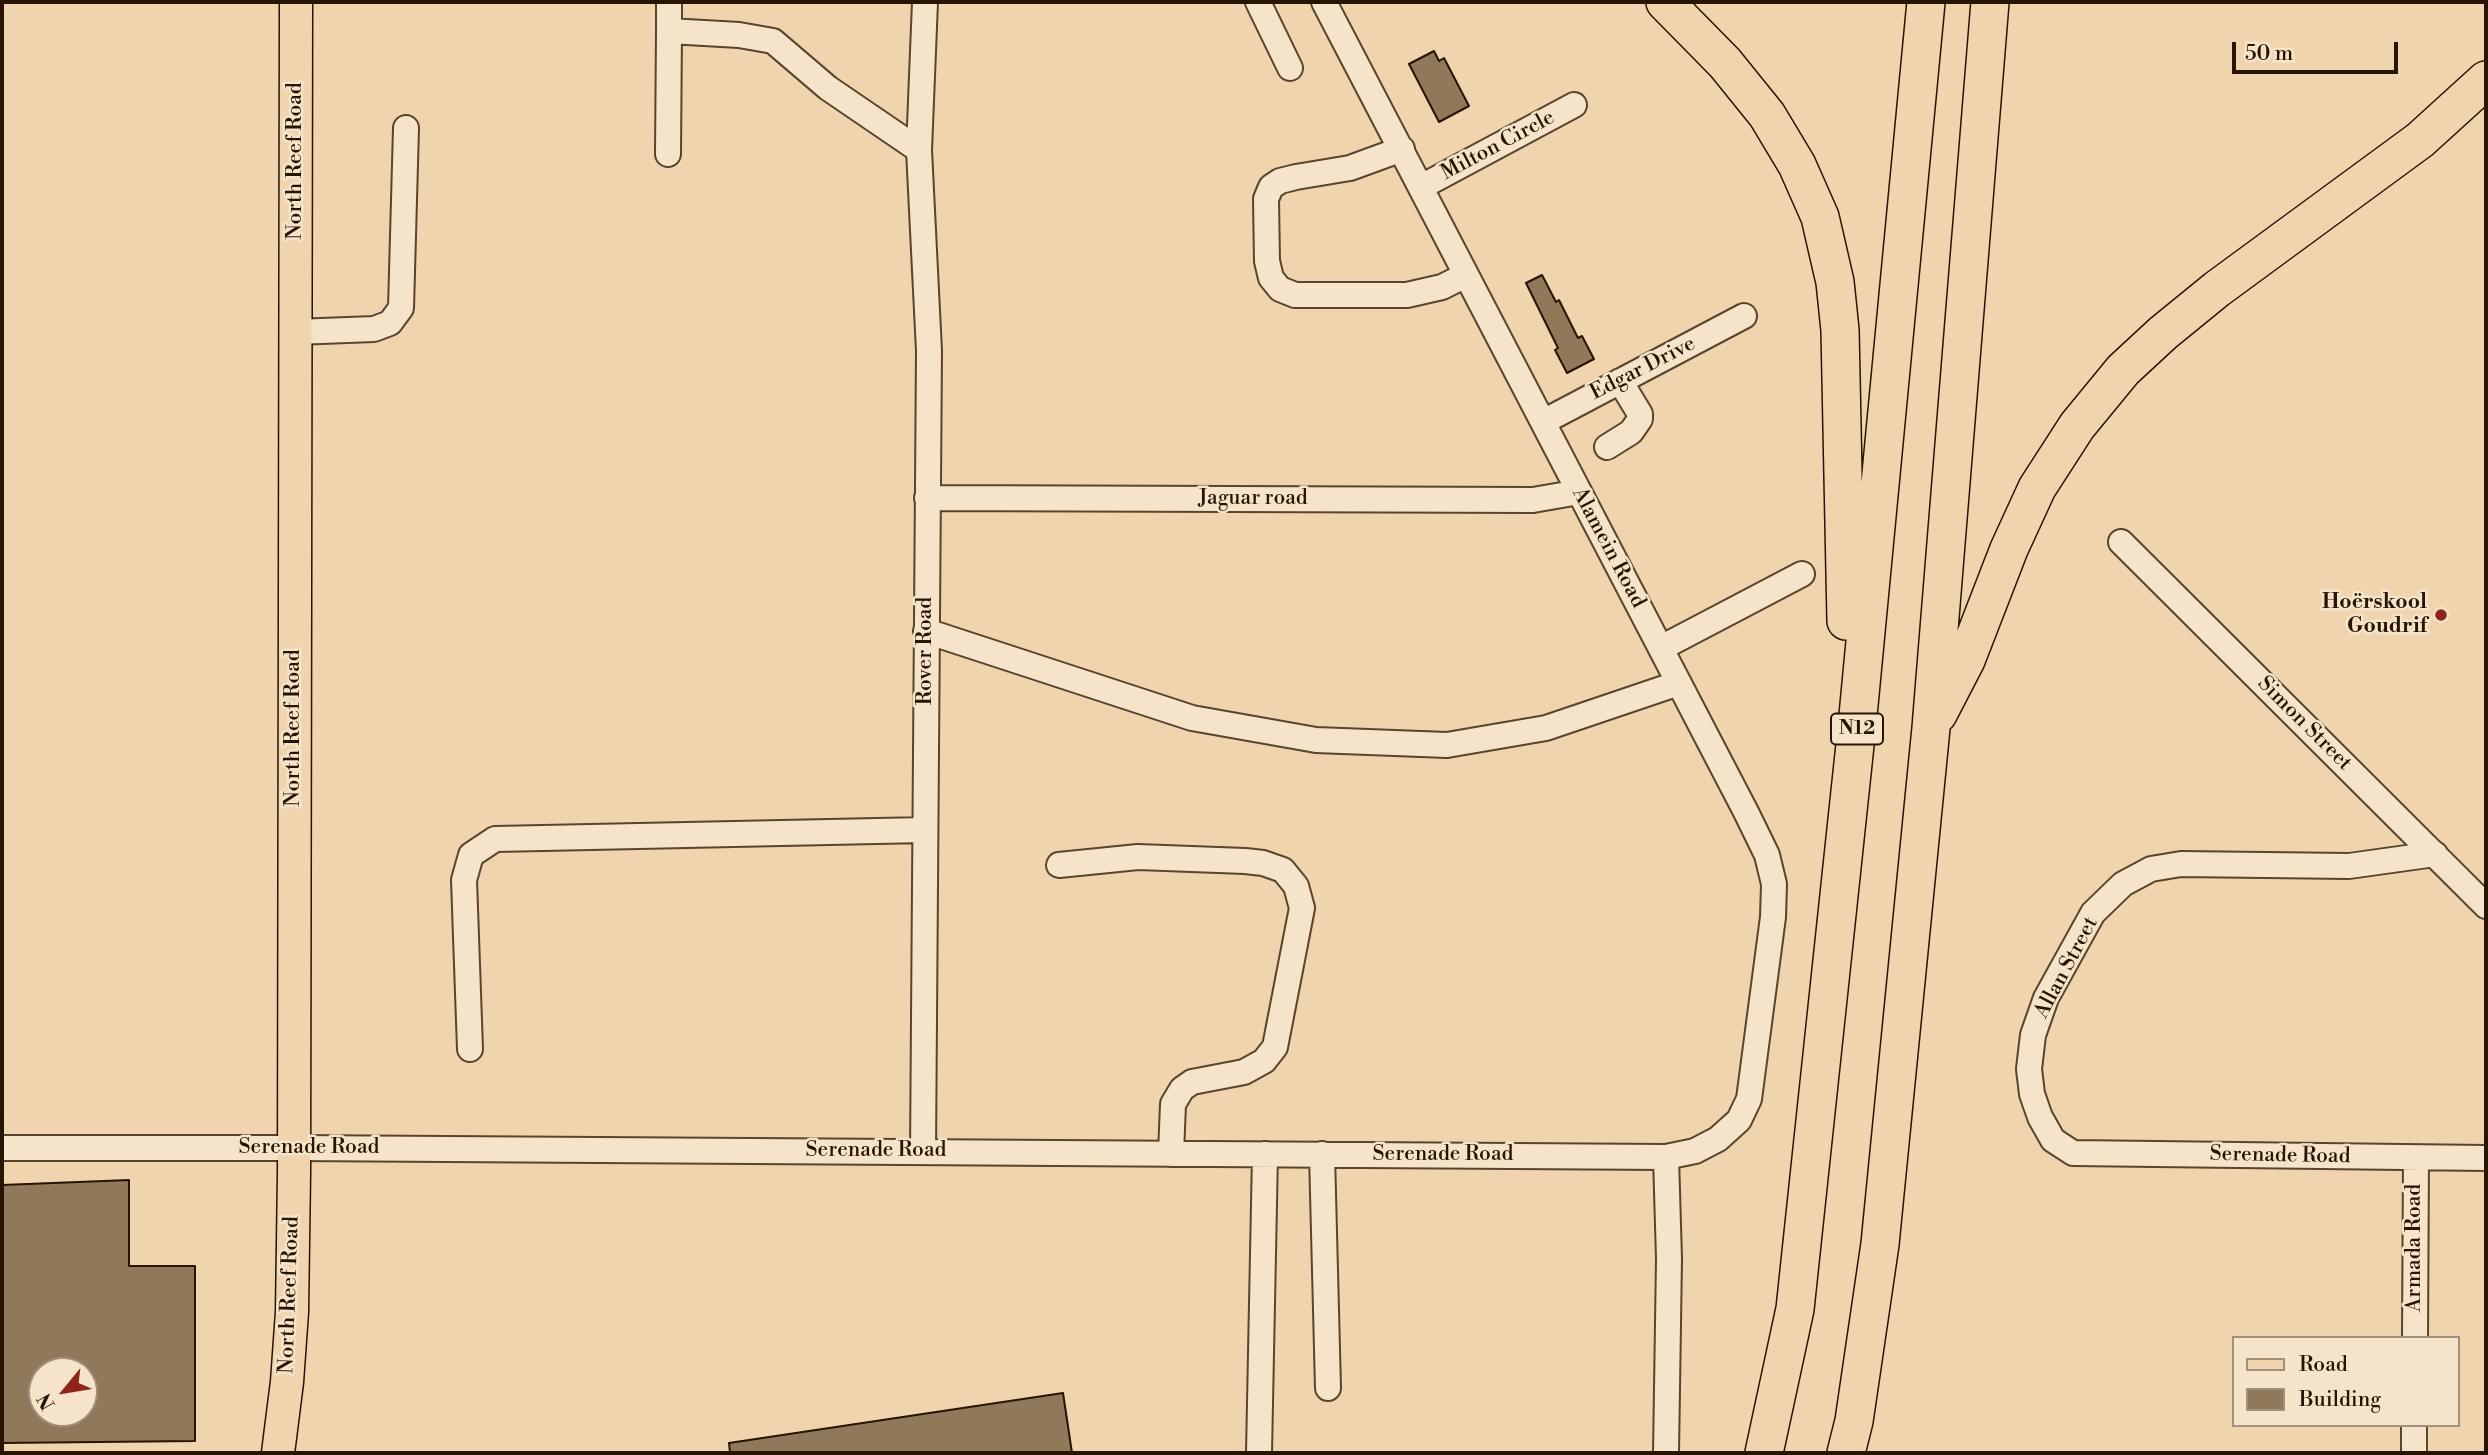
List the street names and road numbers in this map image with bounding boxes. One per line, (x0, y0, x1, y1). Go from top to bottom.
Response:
street label: North Reef Road (283, 82, 309, 240)
street label: Milton Circle (1437, 106, 1559, 186)
street label: Edgar Drive (1586, 332, 1700, 406)
street label: Alamein Road (1566, 483, 1650, 613)
street label: Jaguar road (1198, 486, 1308, 512)
street label: Rover Road (913, 597, 939, 705)
street label: North Reef Road (281, 649, 307, 807)
street label: Simon Street (2252, 672, 2356, 776)
road number: N12 (1831, 714, 1883, 744)
street label: Allan Street (2030, 913, 2104, 1023)
street label: Serenade Road (239, 1135, 379, 1161)
street label: Serenade Road (806, 1138, 946, 1164)
street label: Serenade Road (1373, 1142, 1513, 1168)
street label: Serenade Road (2209, 1142, 2351, 1170)
street label: Armada Road (2402, 1184, 2428, 1312)
street label: North Reef Road (275, 1216, 305, 1374)

